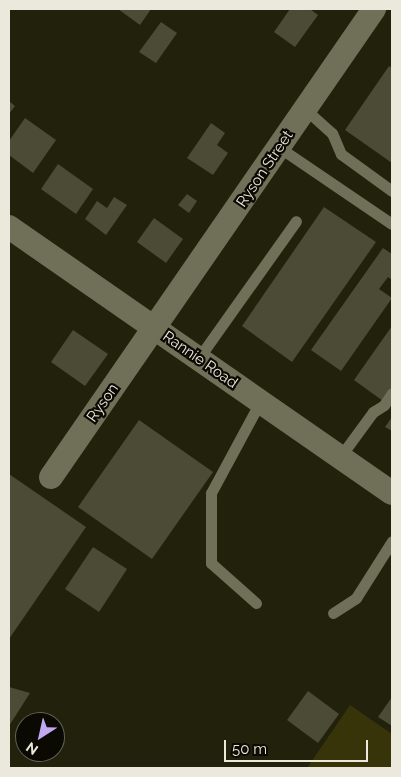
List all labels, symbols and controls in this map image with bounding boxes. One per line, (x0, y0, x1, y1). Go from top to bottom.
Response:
street label: Ryson Street (233, 127, 297, 211)
street label: Rannie Road (159, 328, 241, 392)
street label: Ryson (83, 380, 123, 426)
north arrow (15, 712, 65, 762)
scale bar (226, 730, 370, 762)
text: N (23, 739, 41, 758)
text: 50 m (232, 740, 267, 758)

